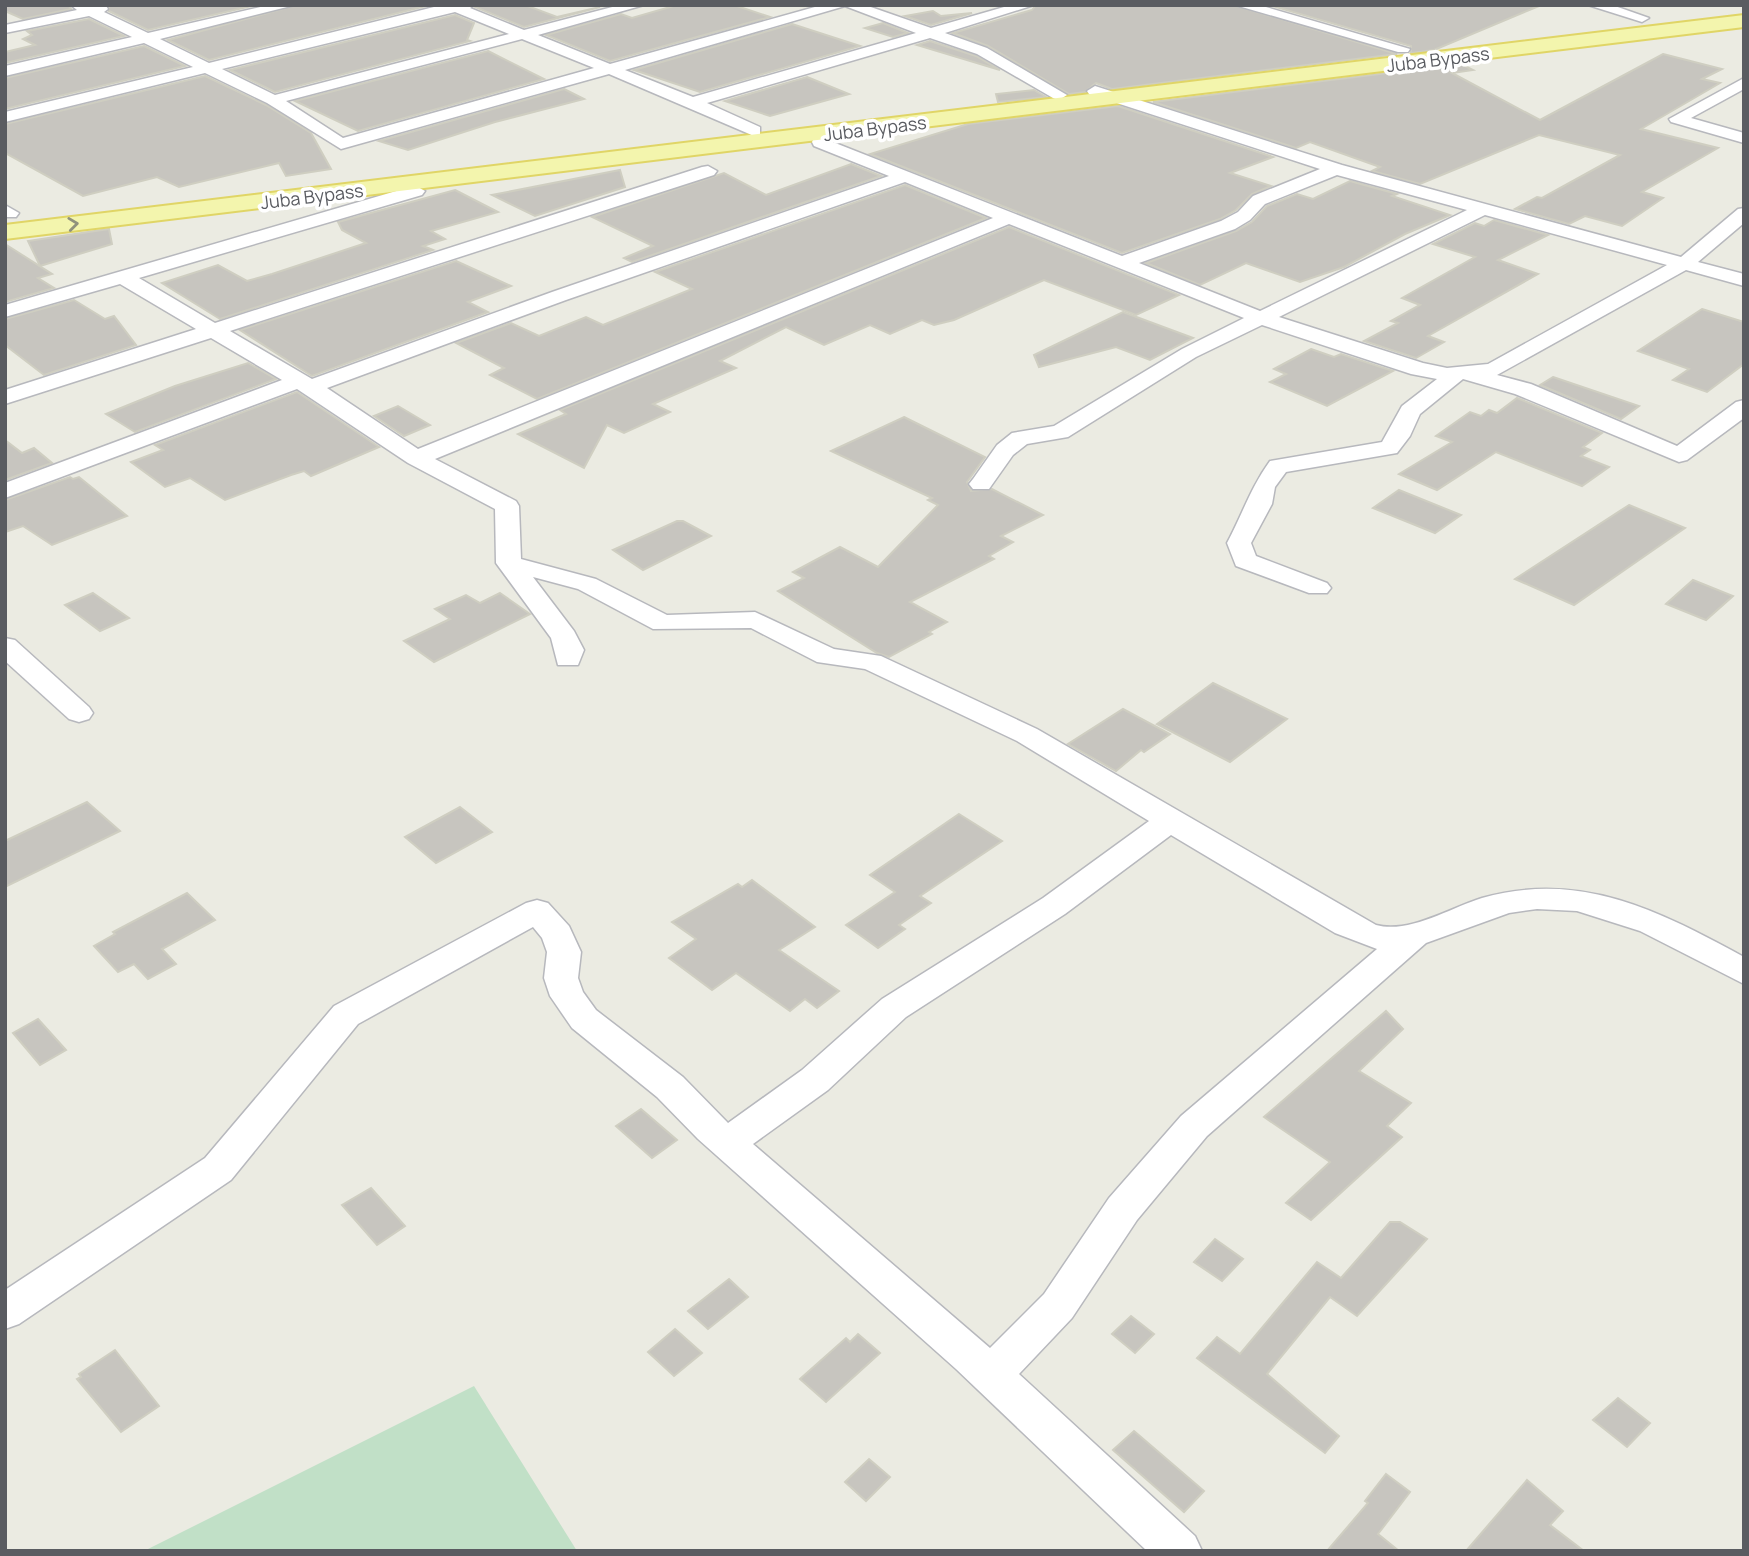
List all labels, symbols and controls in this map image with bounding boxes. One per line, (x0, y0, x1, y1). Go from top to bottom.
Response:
street label: Juba Bypass (1385, 41, 1491, 77)
street label: Juba Bypass (822, 110, 928, 146)
street label: Juba Bypass (259, 178, 365, 214)
one-way arrow (67, 216, 79, 231)

